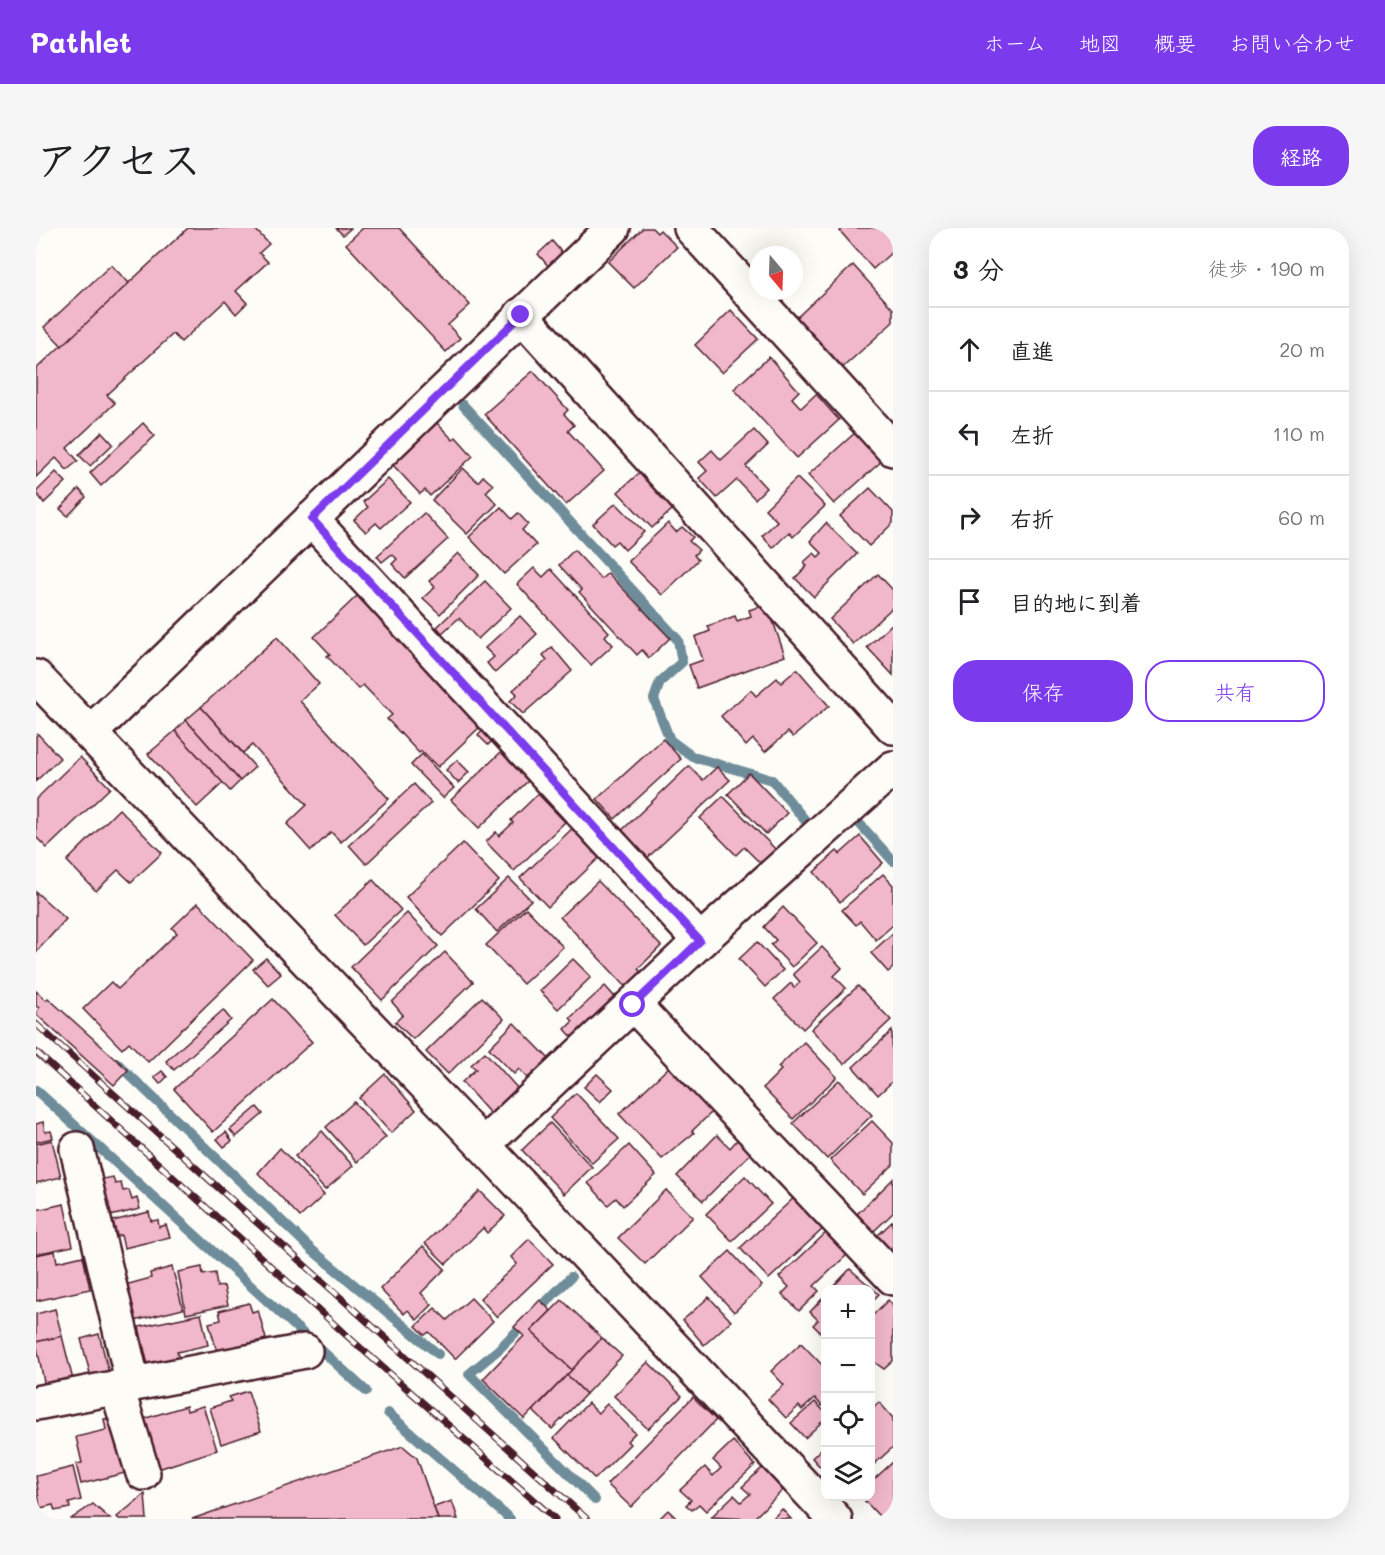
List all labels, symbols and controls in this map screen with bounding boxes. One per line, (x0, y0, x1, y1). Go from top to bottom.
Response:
text: Pathlet (30, 24, 132, 60)
text: ホーム (984, 29, 1046, 56)
text: 地図 (1079, 29, 1121, 56)
text: 概要 (1154, 29, 1196, 56)
text: お問い合わせ (1229, 29, 1355, 56)
button: 経路 (1253, 126, 1349, 186)
text: アクセス (36, 131, 201, 186)
north arrow (749, 246, 803, 300)
text: 3 分 (953, 252, 1004, 286)
text: 徒歩 · 190 m (1208, 255, 1325, 281)
route end (507, 301, 533, 327)
icon: ahead (953, 333, 986, 366)
text: 直進 (1010, 336, 1054, 365)
text: 20 m (1279, 336, 1325, 362)
icon: left (953, 417, 986, 450)
text: 左折 (1010, 420, 1054, 449)
text: 110 m (1272, 420, 1325, 446)
icon: right (953, 501, 986, 534)
text: 右折 (1010, 504, 1054, 533)
text: 60 m (1278, 504, 1325, 530)
icon: arrive (953, 585, 986, 618)
text: 目的地に到着 (1010, 588, 1142, 617)
button: 保存 (953, 660, 1133, 722)
button: 共有 (1145, 660, 1325, 722)
route start (619, 991, 645, 1017)
map controls (821, 1285, 875, 1501)
button: + (821, 1285, 875, 1339)
button: − (821, 1339, 875, 1393)
button: locate (821, 1393, 875, 1447)
button: layers (821, 1447, 875, 1501)

